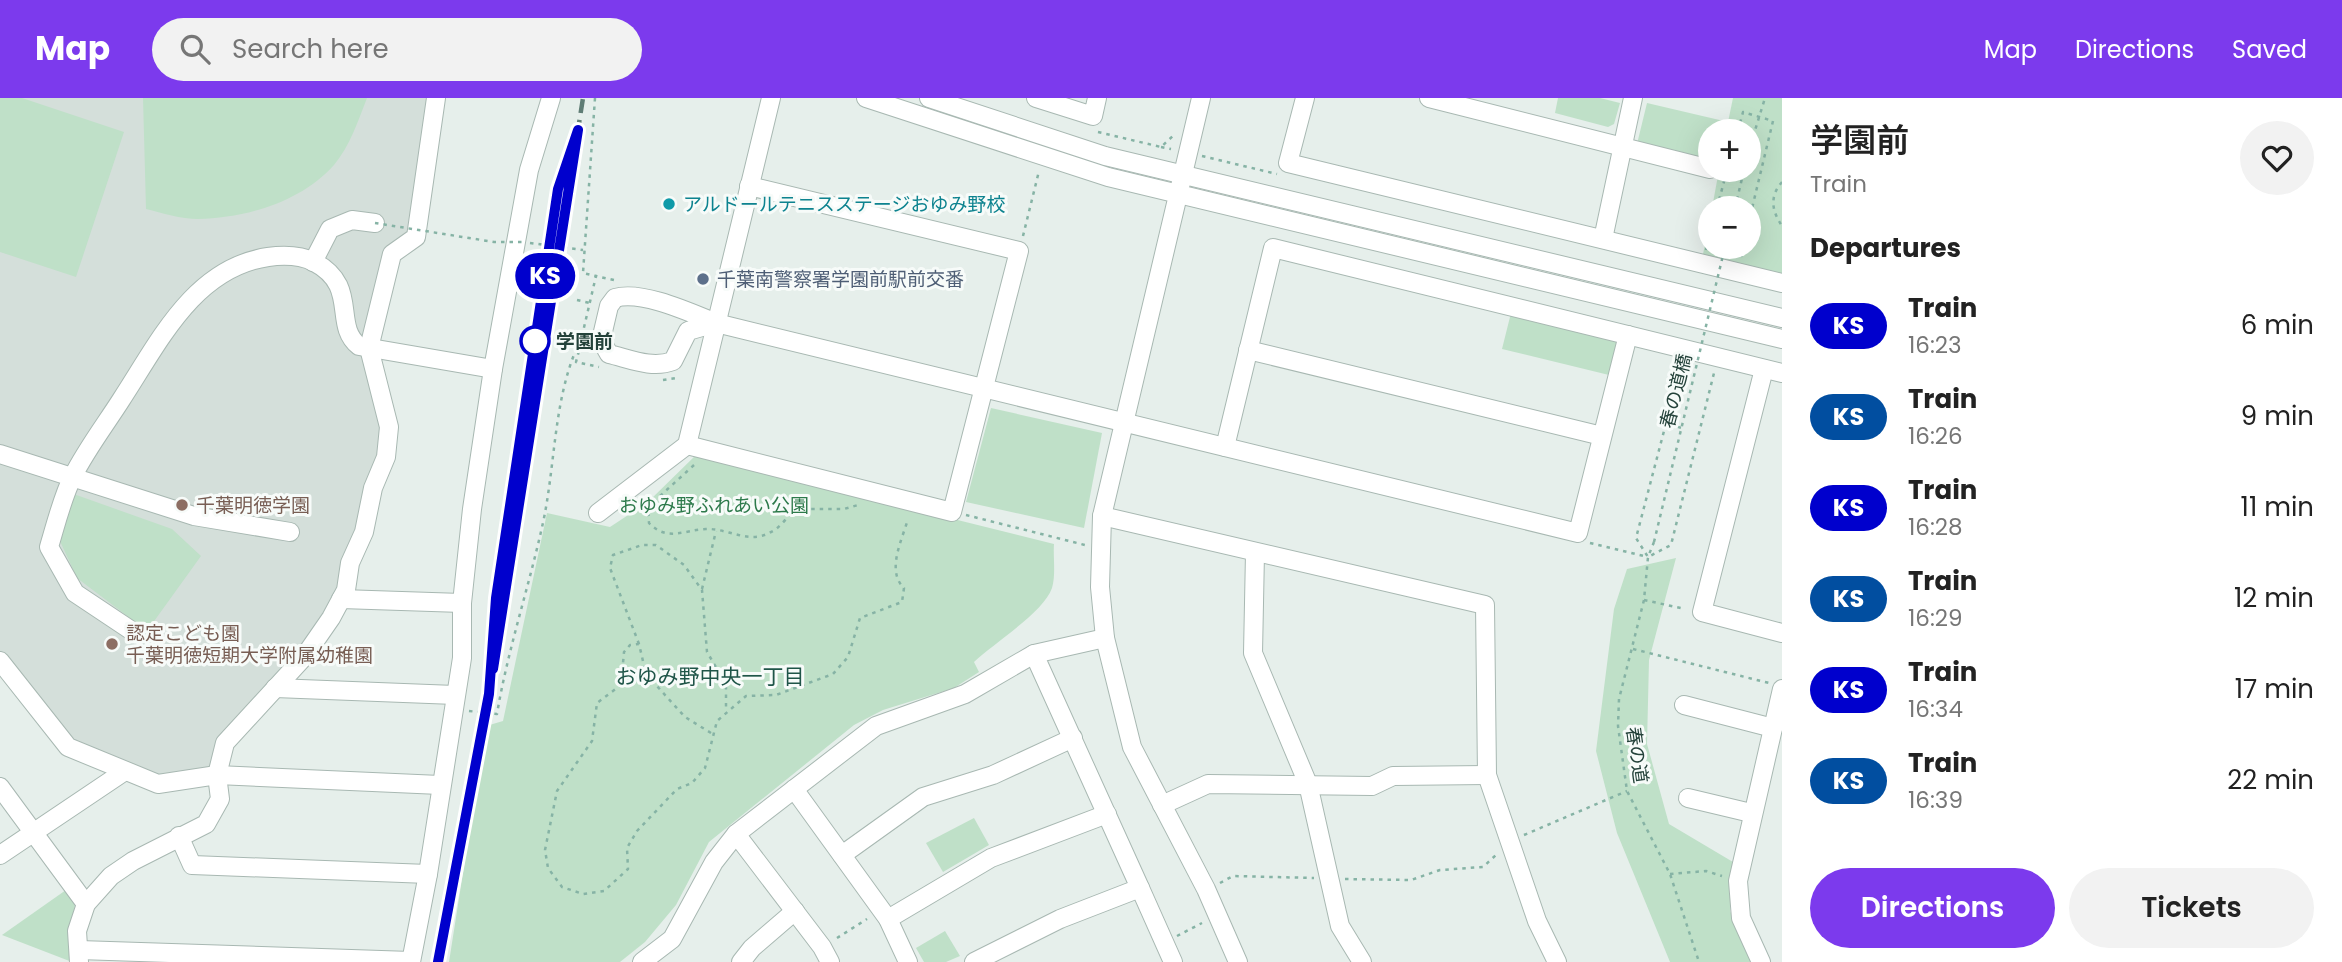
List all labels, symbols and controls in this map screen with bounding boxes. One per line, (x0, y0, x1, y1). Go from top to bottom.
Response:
search box (152, 18, 642, 81)
text: Map (35, 25, 110, 72)
icon: search (176, 30, 214, 68)
text: Search here (232, 31, 389, 67)
text: Map (1984, 33, 2037, 66)
text: Directions (2075, 33, 2194, 66)
text: Saved (2232, 33, 2307, 66)
text: 学園前 (1810, 117, 1909, 164)
map controls (1698, 119, 1761, 259)
button: + (1698, 119, 1761, 182)
button: heart (2240, 121, 2314, 195)
text: Train (1810, 168, 1867, 200)
place label: アルドールテニスステージおゆみ野校 (683, 191, 1005, 218)
marker: アルドールテニスステージおゆみ野校 (661, 196, 677, 212)
button: − (1698, 196, 1761, 259)
text: Departures (1810, 230, 1961, 266)
line badge: KS (514, 253, 576, 299)
text: KS (529, 259, 561, 292)
place label: 千葉南警察署学園前駅前交番 (717, 266, 964, 293)
marker: 千葉南警察署学園前駅前交番 (695, 271, 711, 287)
text: Train (1908, 290, 1977, 326)
text: 6 min (2241, 307, 2314, 343)
text: KS (1833, 309, 1864, 342)
marker: 学園前 (520, 326, 550, 356)
place label: 学園前 (556, 328, 613, 355)
text: 16:23 (1908, 329, 1962, 361)
street label: 春の道橋 (1654, 351, 1698, 431)
text: Train (1908, 381, 1977, 417)
text: 9 min (2241, 398, 2314, 434)
text: KS (1833, 400, 1864, 433)
text: 16:26 (1908, 420, 1963, 452)
text: Train (1908, 472, 1977, 508)
text: 11 min (2241, 489, 2314, 525)
text: KS (1833, 491, 1864, 524)
place label: 千葉明徳学園 (196, 492, 310, 519)
park label: おゆみ野ふれあい公園 (619, 492, 809, 519)
marker: 千葉明徳学園 (174, 497, 190, 513)
text: 16:28 (1908, 511, 1963, 543)
text: Train (1908, 563, 1977, 599)
text: 12 min (2234, 580, 2314, 616)
text: KS (1833, 582, 1864, 615)
text: 16:29 (1908, 602, 1963, 634)
place label: 認定こども園 千葉明徳短期大学附属幼稚園 (126, 620, 373, 669)
marker: 認定こども園 千葉明徳短期大学附属幼稚園 (104, 636, 120, 652)
text: Train (1908, 654, 1977, 690)
district label: おゆみ野中央一丁目 (616, 662, 805, 691)
text: 17 min (2235, 671, 2314, 707)
text: KS (1833, 673, 1864, 706)
text: 16:34 (1908, 693, 1963, 725)
street label: 春の道 (1620, 725, 1654, 785)
text: Train (1908, 745, 1977, 781)
text: 22 min (2227, 762, 2314, 798)
text: KS (1833, 764, 1864, 797)
text: 16:39 (1908, 784, 1963, 816)
button: Directions (1810, 868, 2055, 948)
button: Tickets (2069, 868, 2314, 948)

